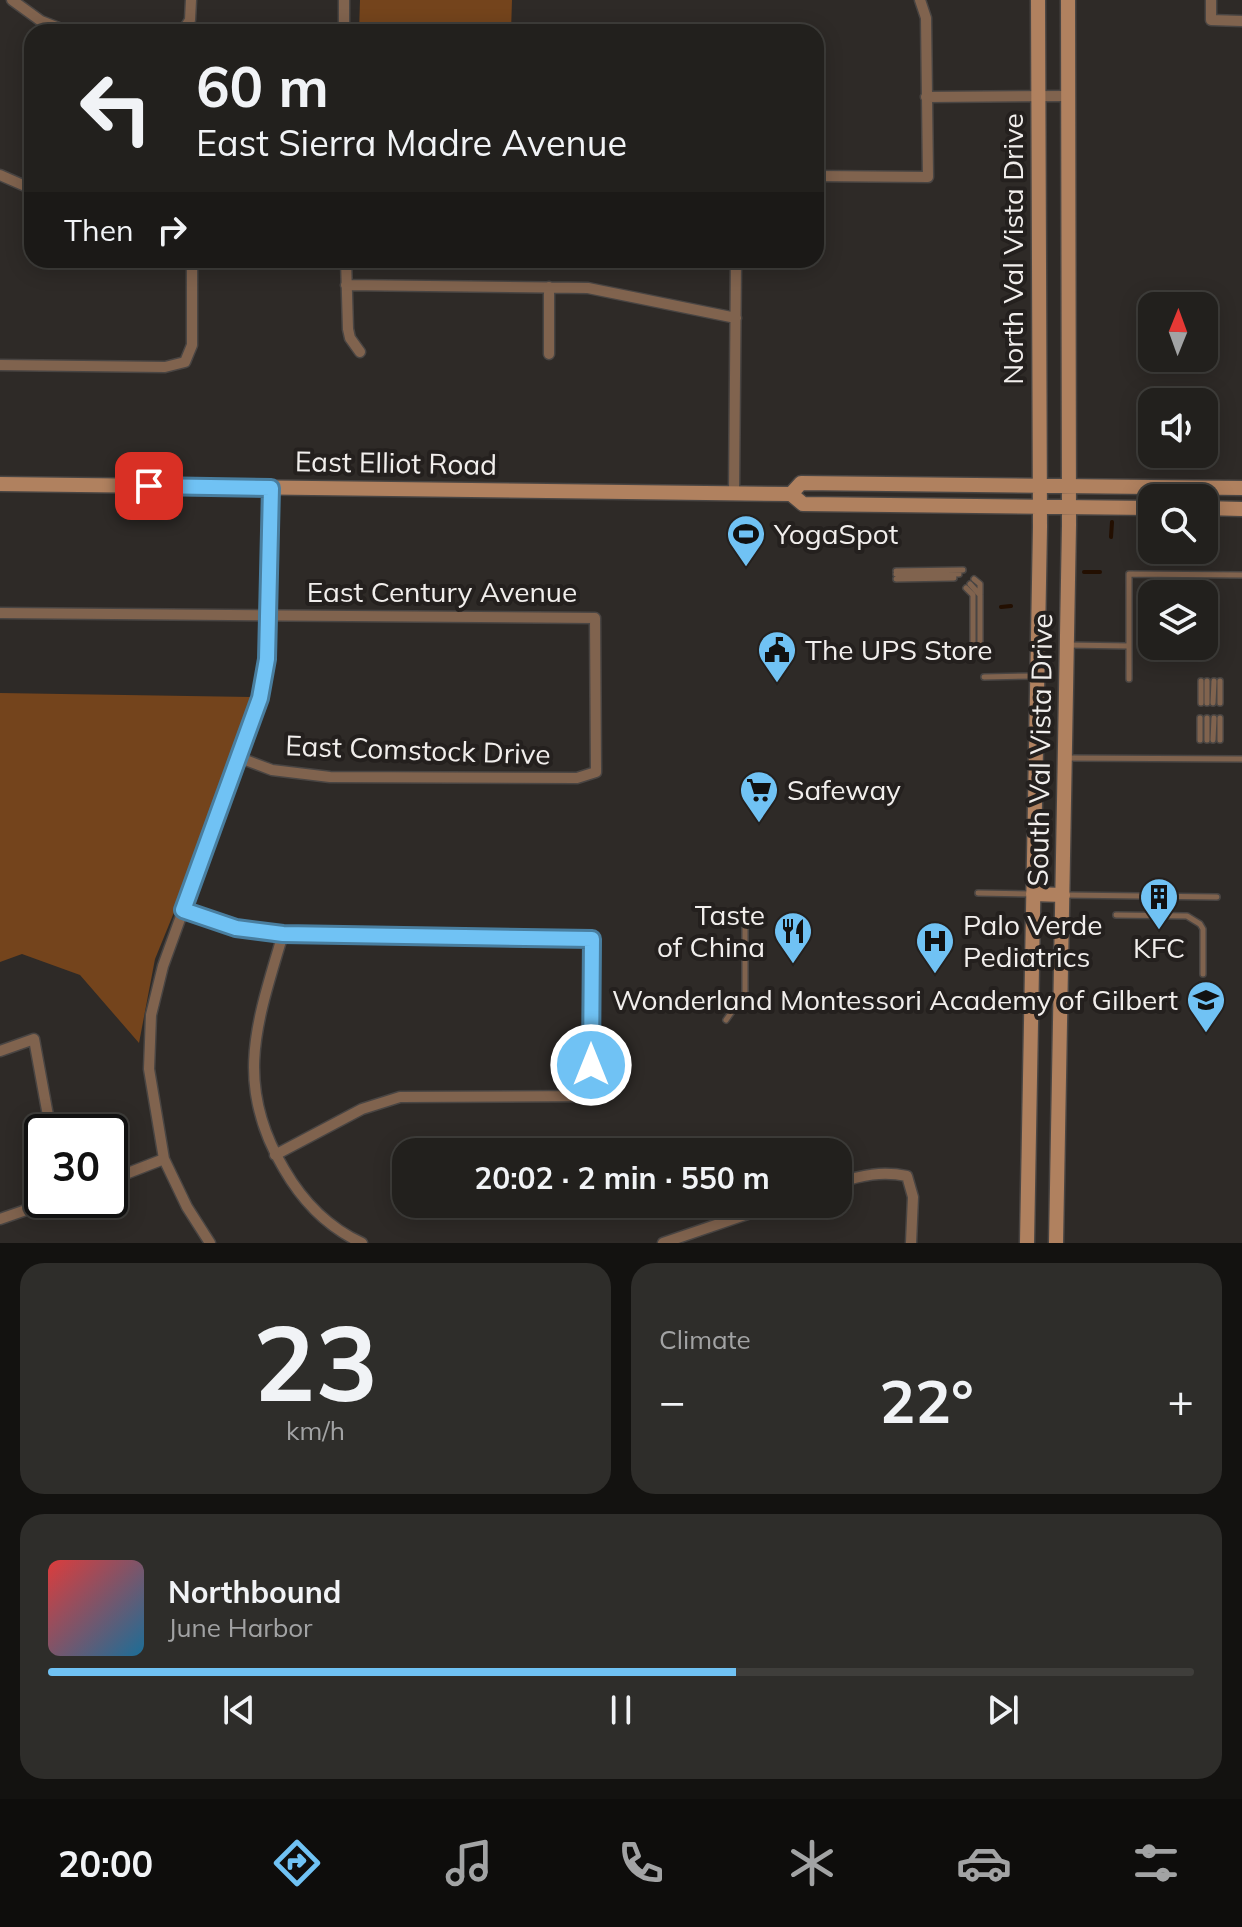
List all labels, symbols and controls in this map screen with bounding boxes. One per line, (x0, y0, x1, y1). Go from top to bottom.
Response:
text: 60 m (196, 51, 329, 121)
icon: left (64, 56, 168, 160)
street label: North Val Vista Drive (995, 113, 1030, 385)
text: East Sierra Madre Avenue (196, 120, 627, 165)
icon: right (150, 208, 194, 252)
text: Then (64, 211, 134, 249)
north arrow (1138, 292, 1218, 372)
map controls (1138, 292, 1218, 660)
button: sound (1138, 388, 1218, 468)
street label: East Elliot Road (295, 443, 497, 482)
pin (115, 452, 183, 520)
icon: arrive (127, 464, 171, 508)
button: search (1138, 484, 1218, 564)
sports icon: YogaSpot (725, 513, 767, 568)
place label: YogaSpot (773, 516, 899, 551)
street label: East Century Avenue (307, 574, 577, 609)
button: layers (1138, 580, 1218, 660)
street label: South Val Vista Drive (1020, 613, 1059, 887)
public building icon: The UPS Store (756, 629, 798, 684)
place label: The UPS Store (805, 632, 993, 667)
street label: East Comstock Drive (285, 727, 551, 772)
supermarket icon: Safeway (738, 769, 780, 824)
place label: Safeway (787, 772, 901, 807)
building icon: KFC (1138, 876, 1180, 931)
place label: Taste of China (657, 897, 765, 964)
place label: Palo Verde Pediatrics (963, 907, 1102, 974)
restaurant icon: Taste of China (772, 910, 814, 965)
hospital icon: Palo Verde Pediatrics (914, 920, 956, 975)
place label: KFC (1133, 930, 1185, 965)
school or university icon: Wonderland Montessori Academy of Gilbert (1185, 979, 1227, 1034)
place label: Wonderland Montessori Academy of Gilbert (612, 982, 1178, 1017)
position arrow (549, 1023, 633, 1107)
speed limit sign: 30 (24, 1114, 128, 1218)
text: 20:02 · 2 min · 550 m (474, 1159, 770, 1197)
text: 23 (253, 1296, 378, 1427)
text: Climate (659, 1323, 751, 1356)
text: 22° (879, 1363, 974, 1438)
text: − (659, 1373, 685, 1428)
text: + (1168, 1373, 1194, 1428)
text: km/h (286, 1414, 345, 1447)
text: Northbound (168, 1573, 341, 1611)
text: June Harbor (168, 1611, 313, 1644)
icon: previous (217, 1688, 261, 1732)
icon: pause (599, 1688, 643, 1732)
icon: next (981, 1688, 1025, 1732)
icon: directions (269, 1835, 325, 1891)
icon: music (441, 1835, 497, 1891)
icon: phone (613, 1835, 669, 1891)
icon: climate (784, 1835, 840, 1891)
icon: car (956, 1835, 1012, 1891)
icon: filters (1128, 1835, 1184, 1891)
text: 20:00 (58, 1841, 153, 1886)

